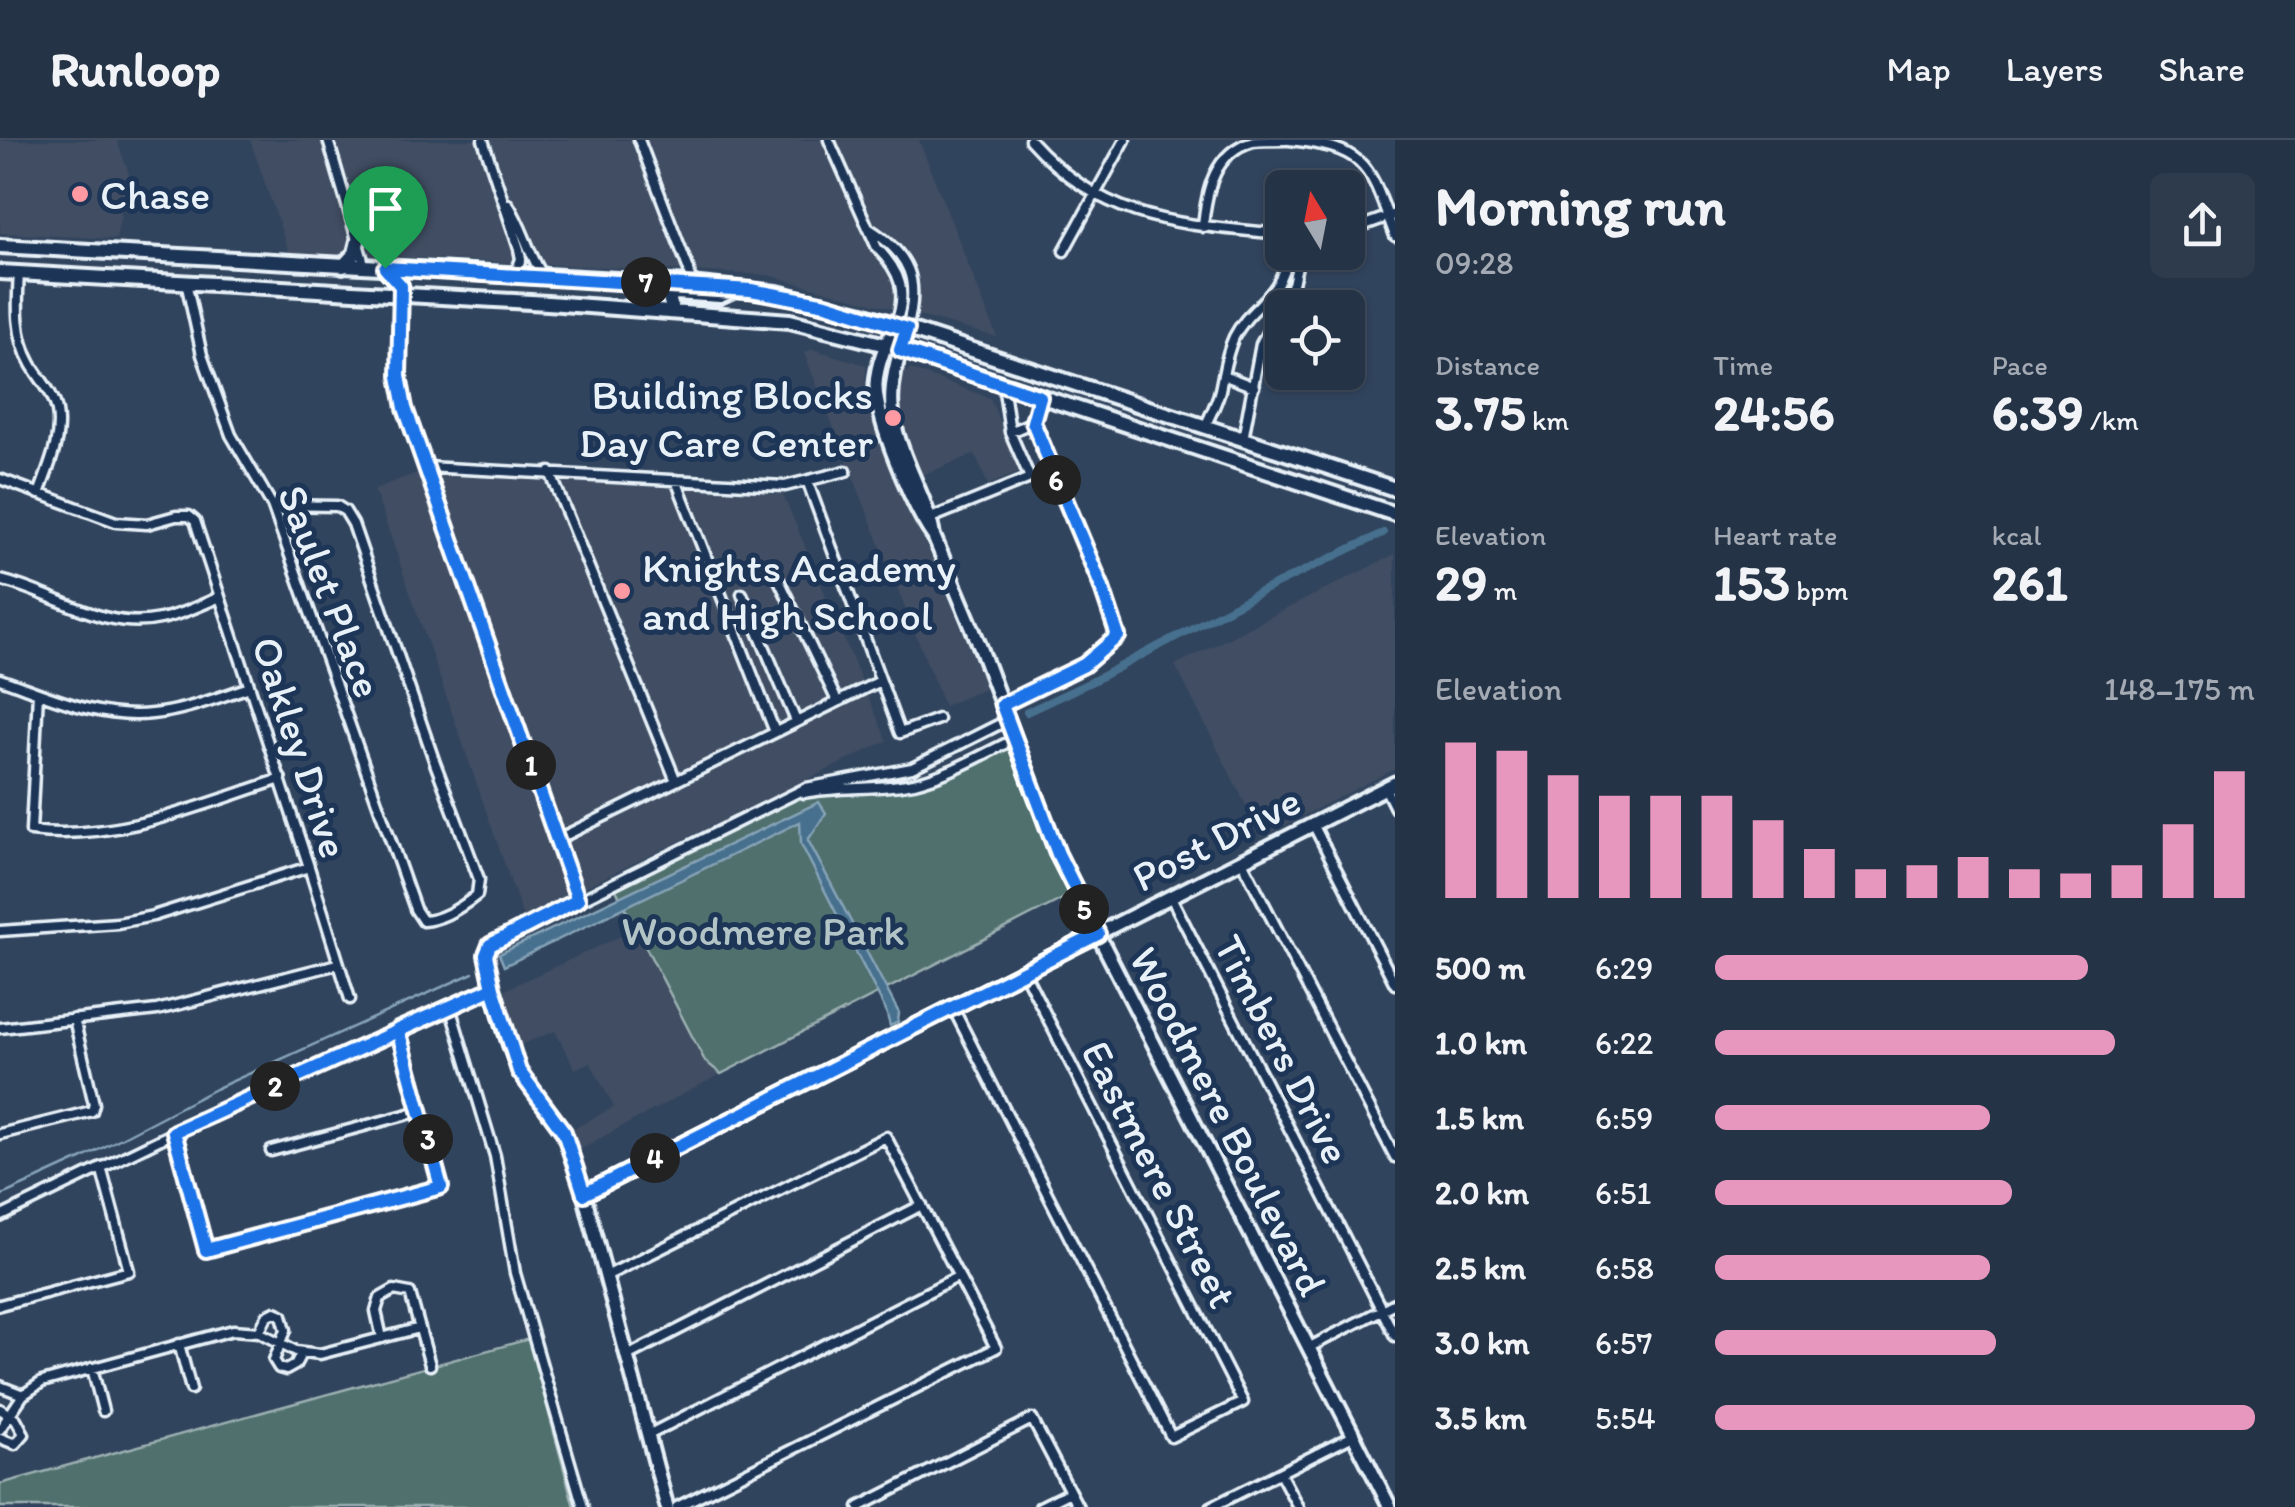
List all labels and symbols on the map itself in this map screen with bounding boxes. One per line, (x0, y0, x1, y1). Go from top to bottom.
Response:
pin (343, 166, 428, 269)
place label: Chase (100, 169, 210, 220)
north arrow (1265, 170, 1365, 270)
marker: Chase (69, 183, 91, 205)
pin: 7 (621, 257, 671, 307)
place label: Building Blocks Day Care Center (579, 369, 873, 468)
marker: Building Blocks Day Care Center (882, 407, 904, 429)
pin: 6 (1031, 455, 1081, 505)
street label: Saulet Place (267, 478, 394, 704)
place label: Knights Academy and High School (642, 542, 956, 641)
marker: Knights Academy and High School (611, 580, 633, 602)
street label: Oakley Drive (241, 630, 360, 864)
pin: 1 (506, 740, 556, 790)
street label: Post Drive (1124, 774, 1309, 902)
pin: 5 (1059, 884, 1109, 934)
park label: Woodmere Park (621, 905, 905, 956)
street label: Timbers Drive (1203, 926, 1362, 1172)
street label: Woodmere Boulevard (1119, 938, 1339, 1304)
street label: Eastmere Street (1070, 1032, 1249, 1316)
pin: 2 (250, 1061, 300, 1111)
pin: 3 (403, 1114, 453, 1164)
pin: 4 (630, 1133, 680, 1183)

